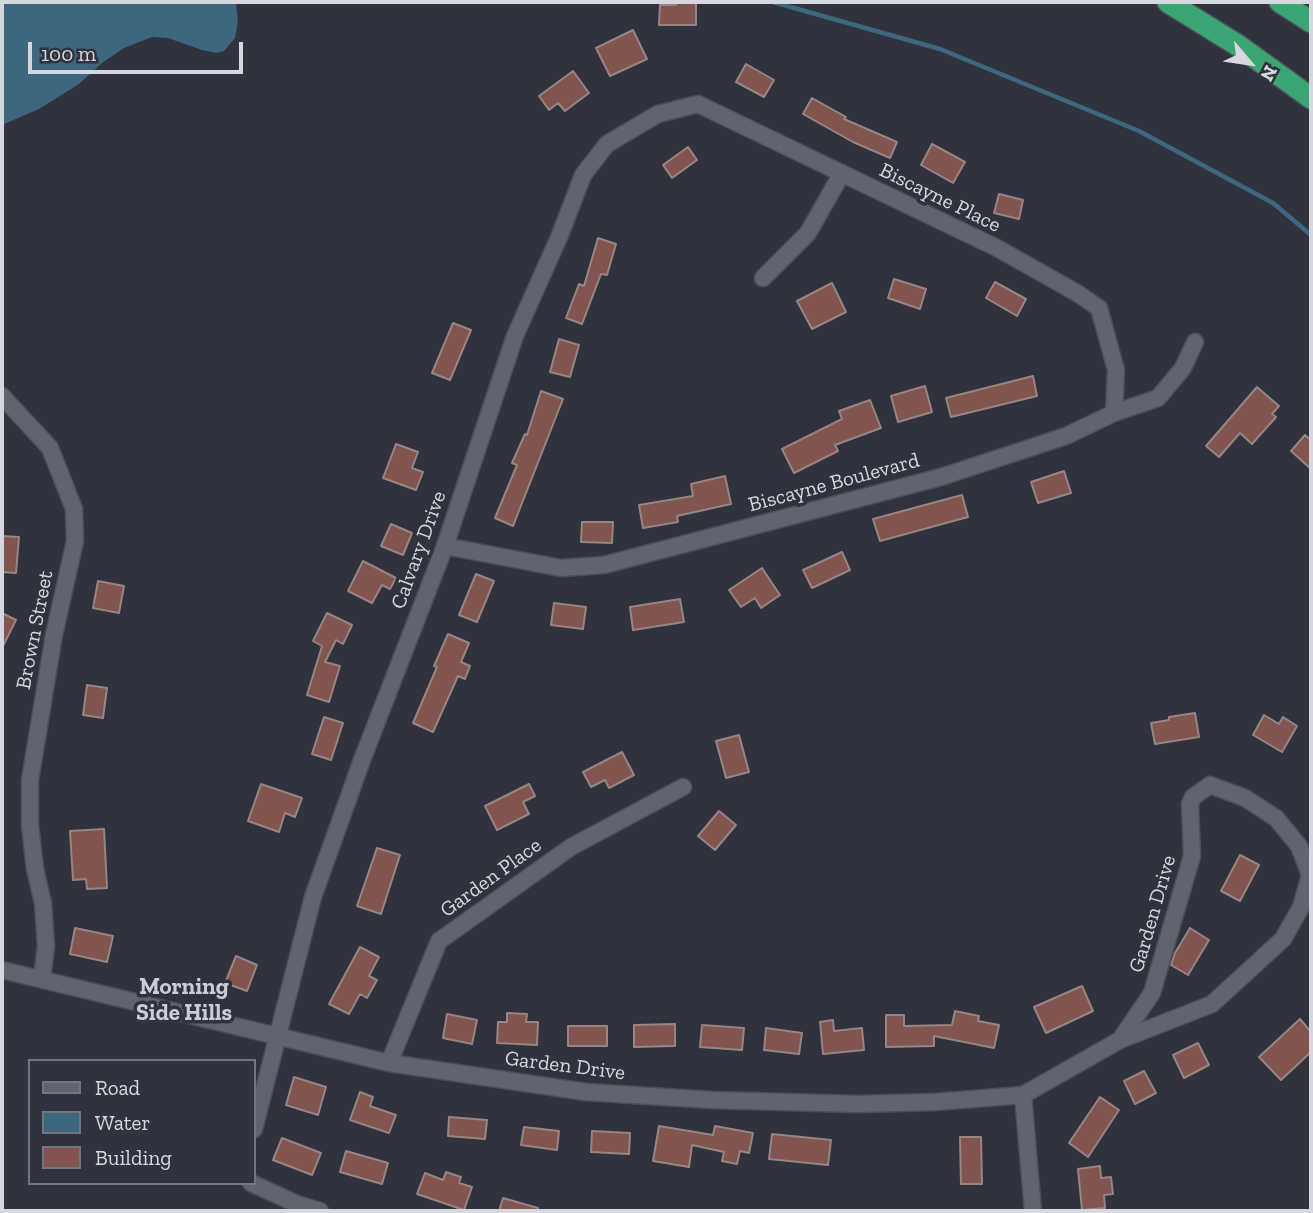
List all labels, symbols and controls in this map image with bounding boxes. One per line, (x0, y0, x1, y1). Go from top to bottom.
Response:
scale bar (32, 28, 247, 72)
north arrow (1215, 28, 1285, 98)
text: 100 m (41, 41, 96, 66)
text: N (1255, 62, 1282, 85)
street label: Biscayne Place (875, 158, 1005, 238)
street label: Biscayne Boulevard (746, 448, 922, 518)
street label: Calvary Drive (386, 488, 452, 612)
street label: Brown Street (11, 569, 59, 691)
street label: Garden Place (435, 833, 547, 923)
street label: Garden Drive (1124, 852, 1182, 976)
district label: Morning Side Hills (136, 973, 232, 1027)
street label: Garden Drive (503, 1046, 627, 1086)
legend (28, 1059, 256, 1185)
text: Road (95, 1075, 140, 1100)
text: Water (95, 1110, 150, 1135)
text: Building (95, 1145, 172, 1170)

